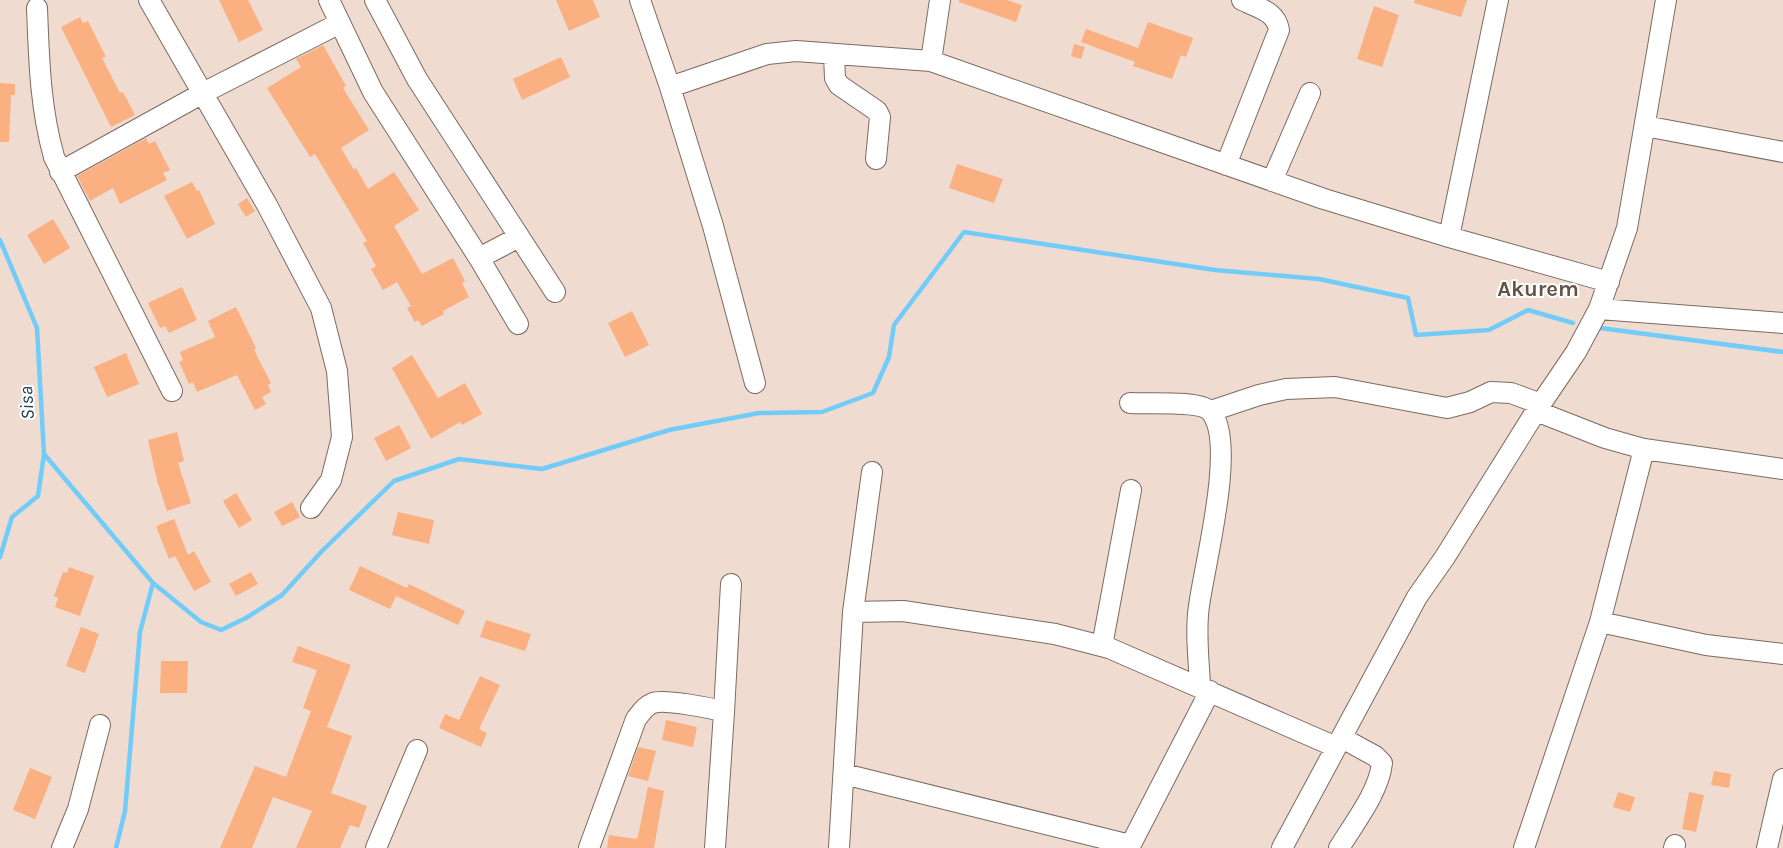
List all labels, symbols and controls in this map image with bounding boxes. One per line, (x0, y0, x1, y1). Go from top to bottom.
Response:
district label: Akurem (1497, 276, 1579, 302)
water label: Sisa (15, 385, 39, 421)

